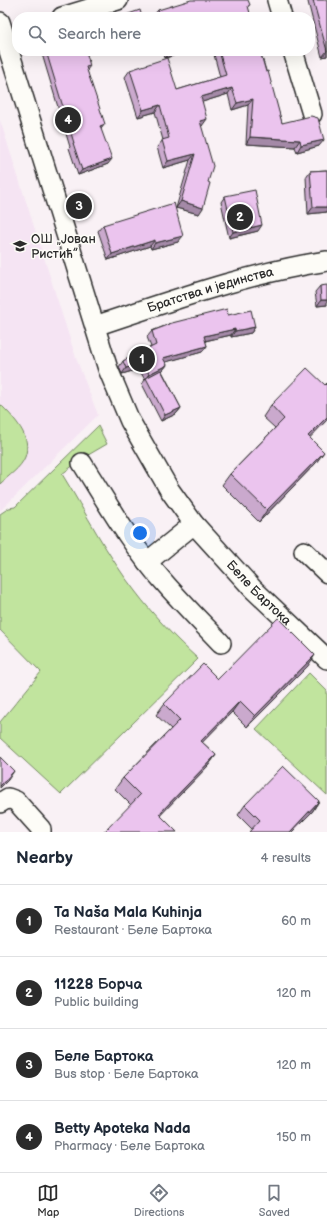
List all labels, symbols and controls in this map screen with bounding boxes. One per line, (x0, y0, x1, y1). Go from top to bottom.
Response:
search box (12, 12, 315, 56)
icon: search (26, 23, 48, 45)
text: Search here (58, 25, 141, 44)
pin: 4 (55, 105, 81, 135)
pin: 3 (66, 191, 92, 221)
pin: 2 (227, 202, 253, 232)
place label: ОШ „Јован Ристић” (31, 231, 96, 262)
school or university icon: ОШ „Јован Ристић” (12, 238, 28, 254)
street label: Братства и јединства (145, 264, 275, 316)
pin: 1 (129, 344, 155, 374)
your location (130, 523, 150, 543)
street label: Беле Бартока (223, 557, 295, 629)
text: Nearby (16, 848, 73, 868)
text: 4 results (261, 850, 311, 866)
text: Ta Naša Mala Kuhinja (54, 903, 202, 922)
text: 1 (26, 913, 32, 929)
text: 60 m (281, 913, 311, 929)
text: Restaurant · Беле Бартока (54, 922, 212, 938)
text: 11228 Борча (54, 975, 142, 994)
text: 2 (25, 985, 33, 1001)
text: 120 m (276, 985, 311, 1001)
text: Public building (54, 994, 139, 1010)
text: Беле Бартока (54, 1047, 153, 1066)
text: 3 (25, 1057, 33, 1073)
text: 120 m (276, 1057, 311, 1073)
text: Bus stop · Беле Бартока (54, 1066, 199, 1082)
text: Betty Apoteka Nada (54, 1119, 191, 1138)
text: 4 (25, 1129, 33, 1145)
text: 150 m (277, 1129, 311, 1145)
text: Pharmacy · Беле Бартока (54, 1138, 205, 1154)
tab: Map (37, 1182, 59, 1219)
tab: Directions (134, 1182, 184, 1219)
tab: Saved (259, 1182, 290, 1219)

